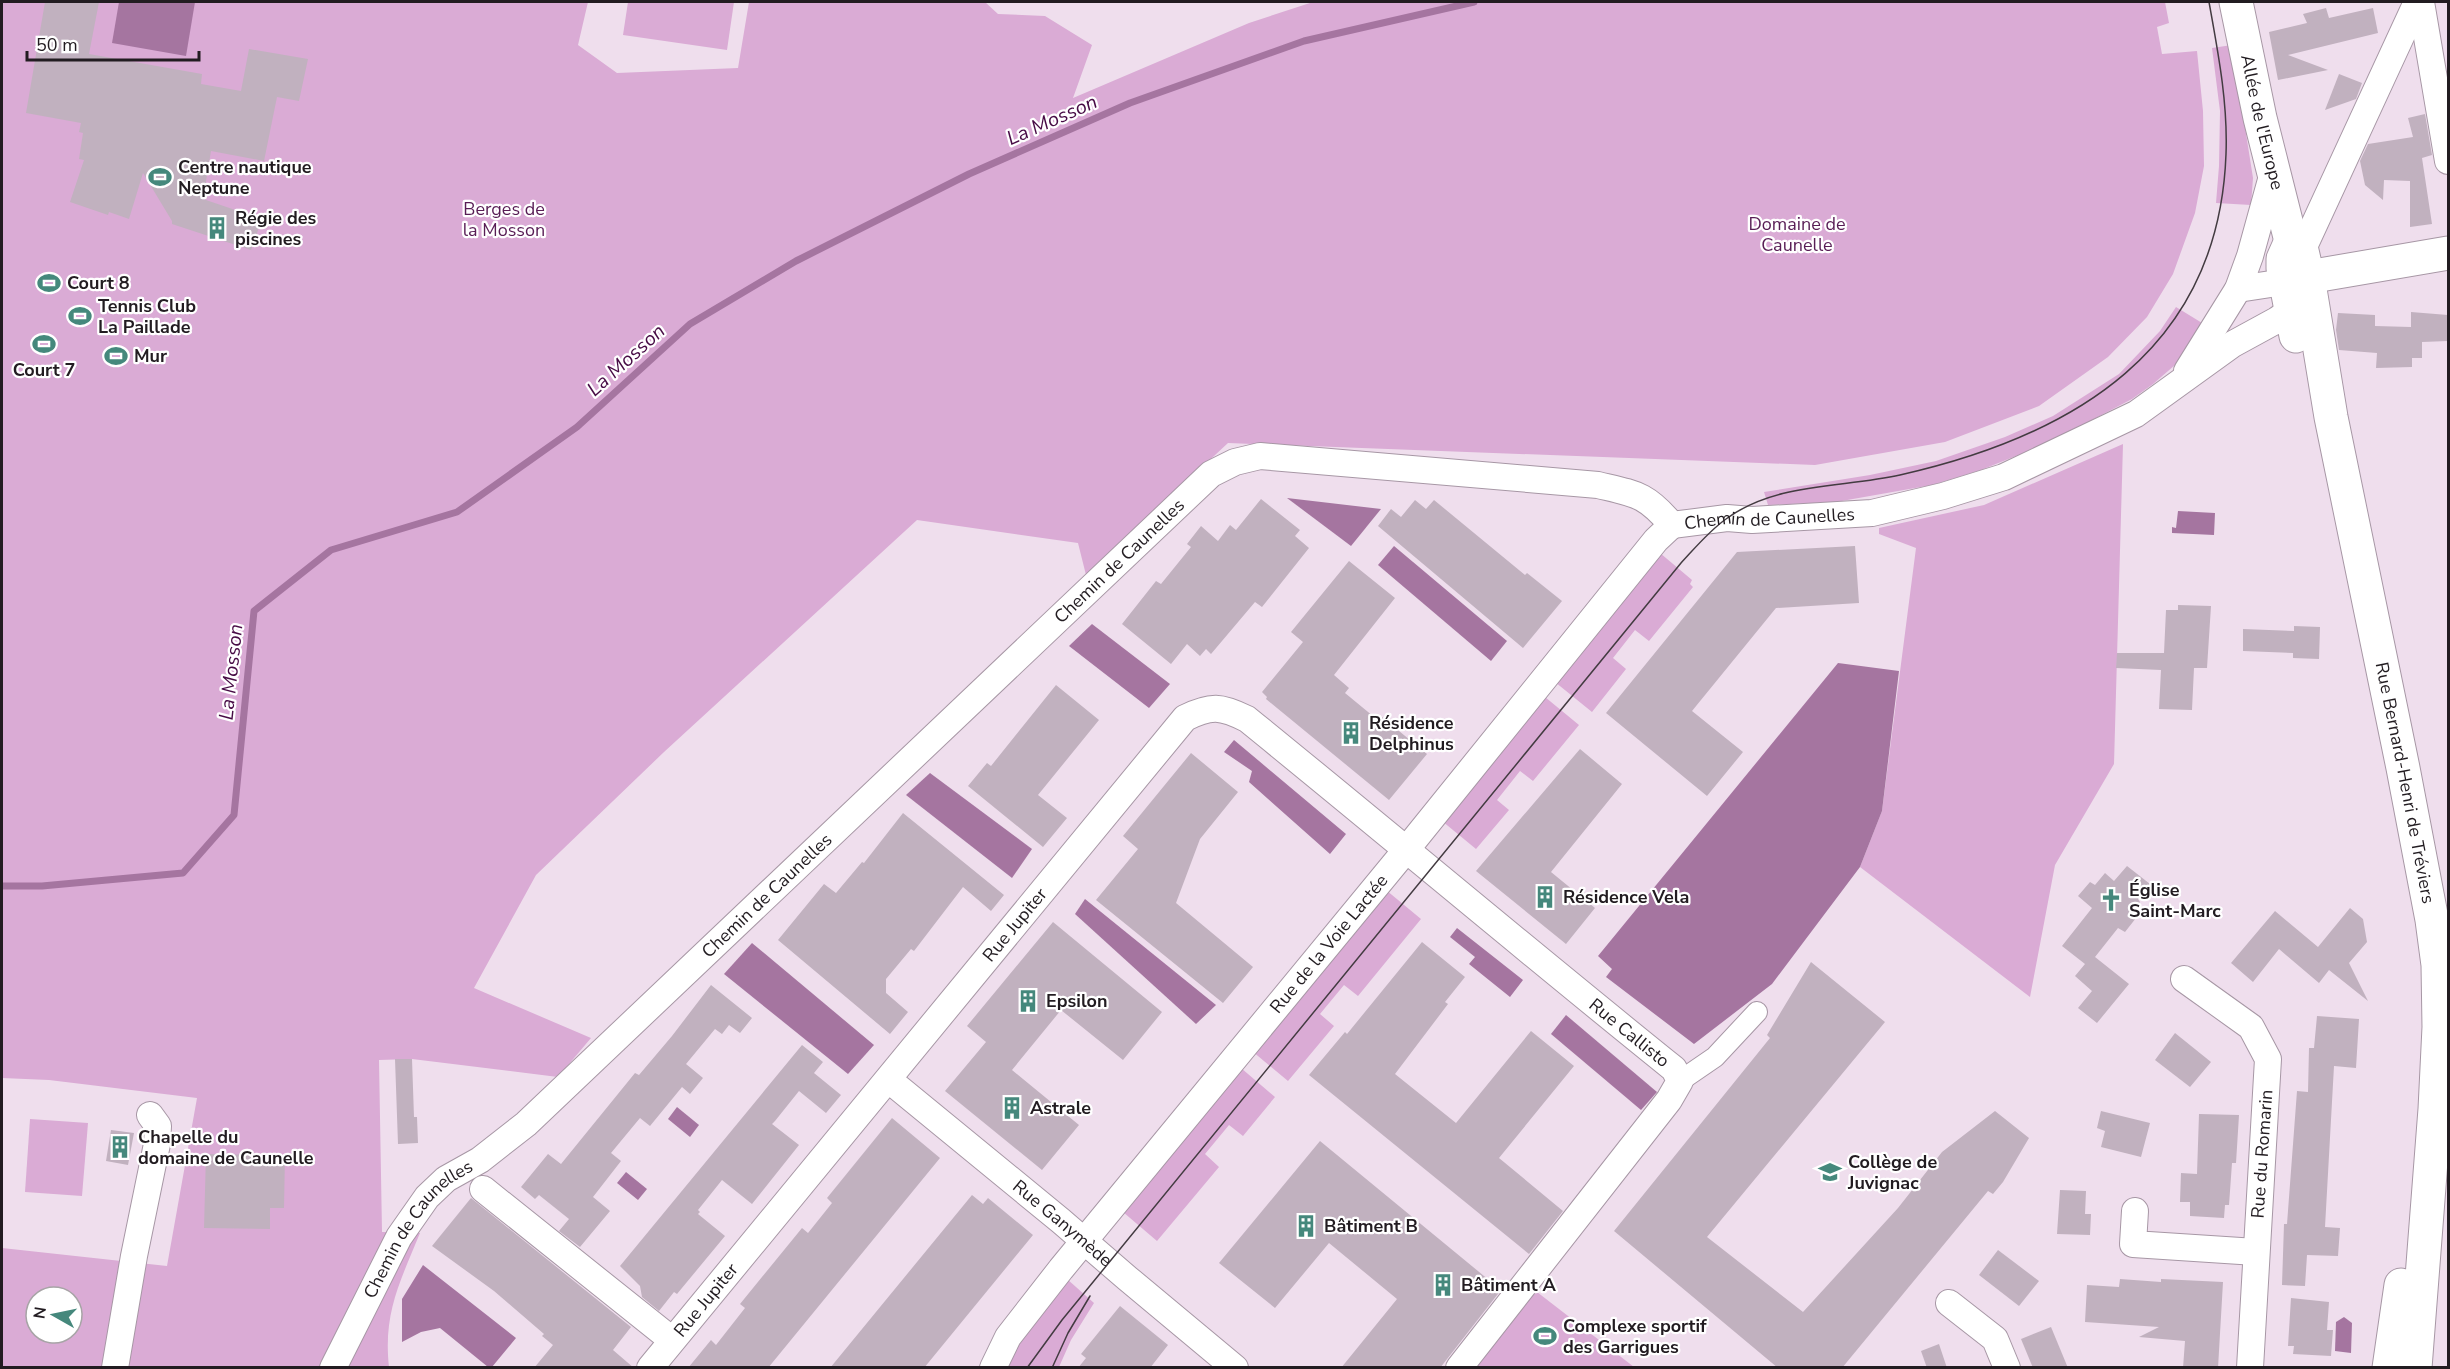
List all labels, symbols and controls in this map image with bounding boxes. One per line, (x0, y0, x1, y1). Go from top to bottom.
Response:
scale bar (27, 24, 200, 62)
text: 50 m (36, 33, 78, 57)
street label: Allée de l'Europe (2235, 52, 2290, 192)
water label: La Mosson (1002, 88, 1102, 152)
place label: Centre nautique Neptune (178, 155, 312, 200)
sports icon: Centre nautique Neptune (147, 164, 173, 190)
park label: Berges de la Mosson (463, 197, 545, 242)
place label: Régie des piscines (235, 206, 317, 251)
park label: Domaine de Caunelle (1749, 212, 1845, 257)
building icon: Régie des piscines (204, 215, 230, 241)
sports icon: Court 8 (36, 270, 62, 296)
place label: Court 8 (67, 271, 130, 295)
place label: Tennis Club La Paillade (98, 294, 196, 339)
sports icon: Tennis Club La Paillade (67, 303, 93, 329)
water label: La Mosson (581, 318, 671, 402)
sports icon: Court 7 (31, 331, 57, 357)
sports icon: Mur (103, 343, 129, 369)
place label: Mur (134, 344, 167, 368)
place label: Court 7 (13, 358, 75, 382)
street label: Chemin de Caunelles (1049, 493, 1190, 629)
street label: Chemin de Caunelles (1683, 502, 1856, 535)
water label: La Mosson (213, 623, 249, 721)
street label: Rue Bernard-Henri de Tréviers (2370, 660, 2441, 906)
place label: Résidence Delphinus (1369, 711, 1454, 756)
building icon: Résidence Delphinus (1338, 720, 1364, 746)
street label: Chemin de Caunelles (696, 828, 837, 963)
street label: Rue de la Voie Lactée (1264, 869, 1393, 1018)
place label: Église Saint-Marc (2129, 878, 2221, 923)
street label: Rue Jupiter (977, 882, 1053, 967)
building icon: Résidence Vela (1532, 884, 1558, 910)
place label: Résidence Vela (1563, 885, 1689, 909)
church icon: Église Saint-Marc (2098, 887, 2124, 913)
building icon: Epsilon (1015, 988, 1041, 1014)
place label: Epsilon (1046, 989, 1107, 1013)
street label: Rue Callisto (1584, 993, 1675, 1073)
street label: Rue du Romarin (2246, 1089, 2278, 1219)
building icon: Astrale (999, 1095, 1025, 1121)
place label: Astrale (1030, 1096, 1091, 1120)
place label: Chapelle du domaine de Caunelle (138, 1125, 314, 1170)
building icon: Chapelle du domaine de Caunelle (107, 1134, 133, 1160)
place label: Collège de Juvignac (1847, 1150, 1937, 1195)
street label: Chemin de Caunelles (358, 1154, 477, 1303)
school or university icon: Collège de Juvignac (1817, 1159, 1843, 1185)
street label: Rue Ganymède (1008, 1174, 1118, 1272)
building icon: Bâtiment B (1293, 1213, 1319, 1239)
place label: Bâtiment B (1324, 1214, 1418, 1238)
street label: Rue Jupiter (668, 1258, 744, 1342)
building icon: Bâtiment A (1430, 1272, 1456, 1298)
place label: Bâtiment A (1461, 1273, 1557, 1297)
north arrow (24, 1285, 84, 1345)
text: N (28, 1305, 52, 1320)
place label: Complexe sportif des Garrigues (1563, 1314, 1707, 1359)
sports icon: Complexe sportif des Garrigues (1532, 1323, 1558, 1349)

